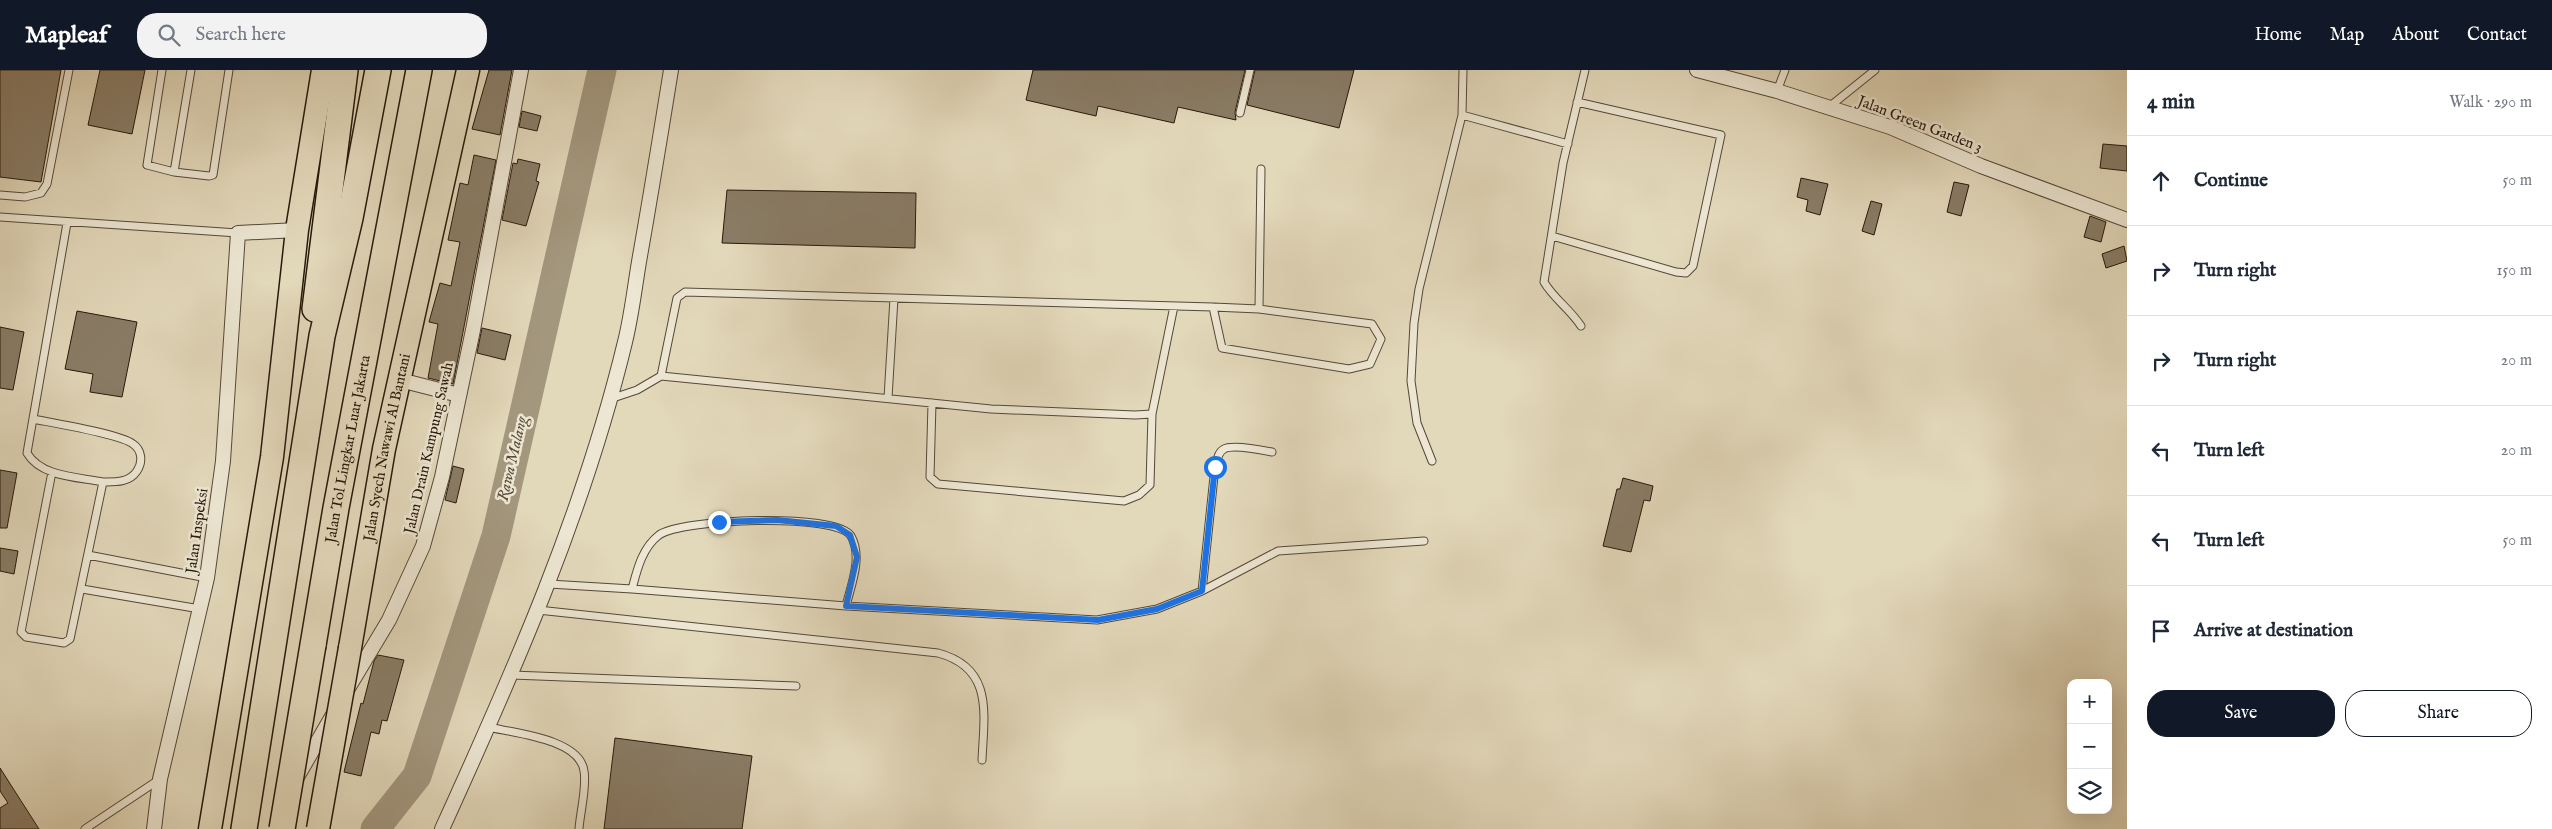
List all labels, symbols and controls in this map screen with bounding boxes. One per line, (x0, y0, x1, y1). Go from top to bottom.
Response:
search box (137, 13, 487, 58)
text: Mapleaf (25, 20, 107, 51)
icon: search (155, 21, 183, 49)
text: Search here (195, 23, 286, 47)
text: Home (2255, 24, 2302, 47)
text: Map (2330, 24, 2364, 47)
text: About (2392, 24, 2439, 47)
text: Contact (2467, 24, 2527, 47)
text: 4 min (2147, 89, 2195, 116)
street label: Jalan Green Garden 3 (1853, 91, 1985, 157)
text: Walk · 290 m (2449, 93, 2532, 113)
icon: ahead (2147, 167, 2175, 195)
text: Continue (2194, 169, 2268, 193)
text: 50 m (2503, 171, 2532, 191)
icon: right (2147, 257, 2175, 285)
text: Turn right (2194, 259, 2276, 283)
text: 150 m (2497, 261, 2532, 281)
icon: right (2147, 347, 2175, 375)
text: Turn right (2194, 349, 2276, 373)
text: 20 m (2501, 351, 2532, 371)
street label: Jalan Syech Nawawi Al Bantani (359, 352, 414, 545)
street label: Jalan Tol Lingkar Luar Jakarta (320, 353, 374, 546)
street label: Jalan Drain Kampung Sawah (400, 360, 458, 538)
water label: Rawa Malang (494, 414, 533, 503)
icon: left (2147, 437, 2175, 465)
text: Turn left (2194, 439, 2265, 463)
text: 20 m (2501, 441, 2532, 461)
route start (1204, 456, 1227, 479)
street label: Jalan Inspeksi (181, 487, 212, 577)
route end (708, 511, 731, 534)
icon: left (2147, 527, 2175, 555)
text: Turn left (2194, 529, 2265, 553)
text: 50 m (2503, 531, 2532, 551)
icon: arrive (2147, 617, 2175, 645)
text: Arrive at destination (2194, 619, 2353, 643)
map controls (2067, 679, 2112, 814)
button: + (2067, 679, 2112, 724)
button: Save (2147, 690, 2335, 737)
button: Share (2345, 690, 2532, 737)
button: − (2067, 724, 2112, 769)
button: layers (2067, 769, 2112, 814)

